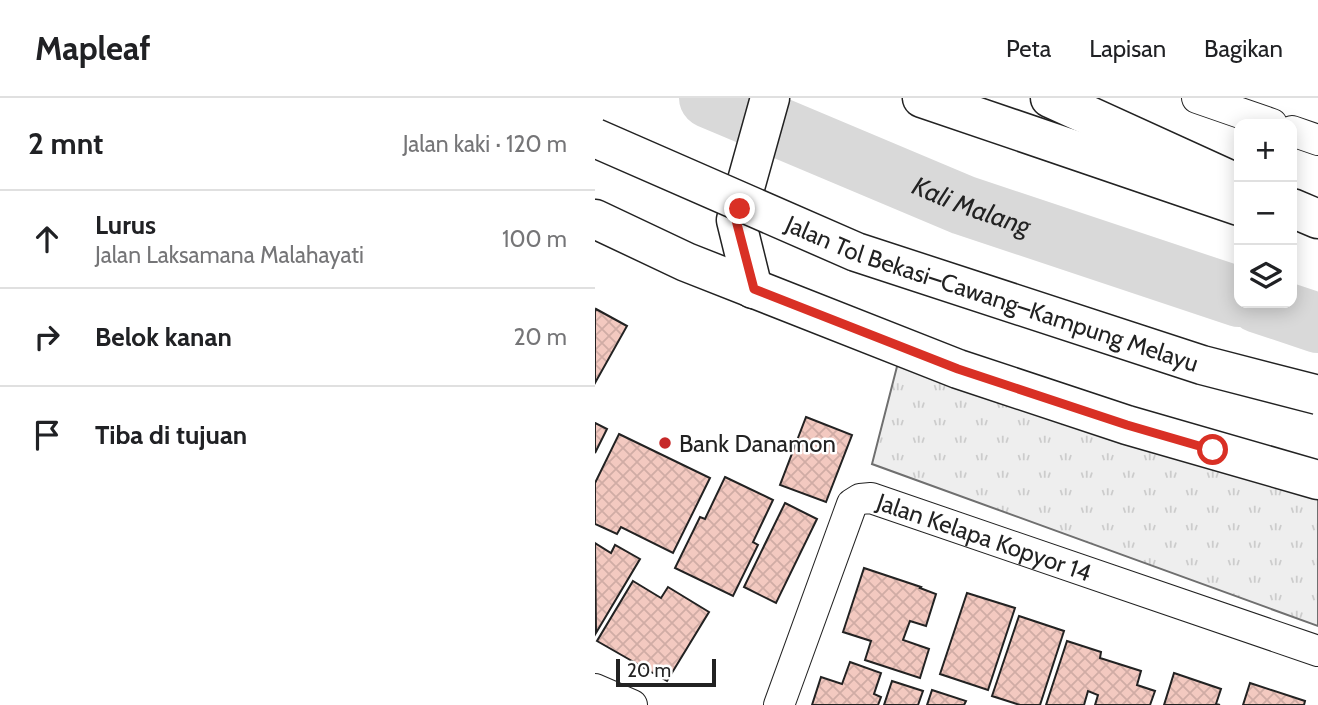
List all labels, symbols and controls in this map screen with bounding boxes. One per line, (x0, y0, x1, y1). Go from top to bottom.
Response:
text: Mapleaf (35, 28, 151, 68)
text: Peta (1006, 34, 1051, 63)
text: Lapisan (1089, 34, 1166, 63)
text: Bagikan (1204, 34, 1283, 63)
map controls (1234, 119, 1297, 308)
button: + (1234, 119, 1297, 182)
text: 2 mnt (28, 125, 103, 162)
text: Jalan kaki · 120 m (403, 130, 567, 158)
water label: Kali Malang (907, 169, 1036, 243)
button: − (1234, 182, 1297, 245)
route end (724, 193, 755, 224)
street label: Jalan Tol Bekasi–Cawang–Kampung Melayu (780, 208, 1202, 377)
text: Lurus (95, 209, 156, 241)
icon: ahead (28, 220, 66, 258)
text: 100 m (502, 225, 567, 253)
text: Jalan Laksamana Malahayati (95, 241, 364, 269)
button: layers (1234, 245, 1297, 308)
icon: right (28, 318, 66, 356)
text: Belok kanan (95, 321, 232, 353)
text: 20 m (514, 323, 567, 351)
icon: arrive (28, 416, 66, 454)
text: Tiba di tujuan (95, 419, 247, 451)
place label: Bank Danamon (679, 429, 836, 458)
route start (1197, 434, 1228, 465)
marker: Bank Danamon (657, 435, 673, 451)
street label: Jalan Kelapa Kopyor 14 (872, 486, 1095, 587)
scale bar (616, 656, 716, 688)
text: 20 m (627, 659, 671, 682)

